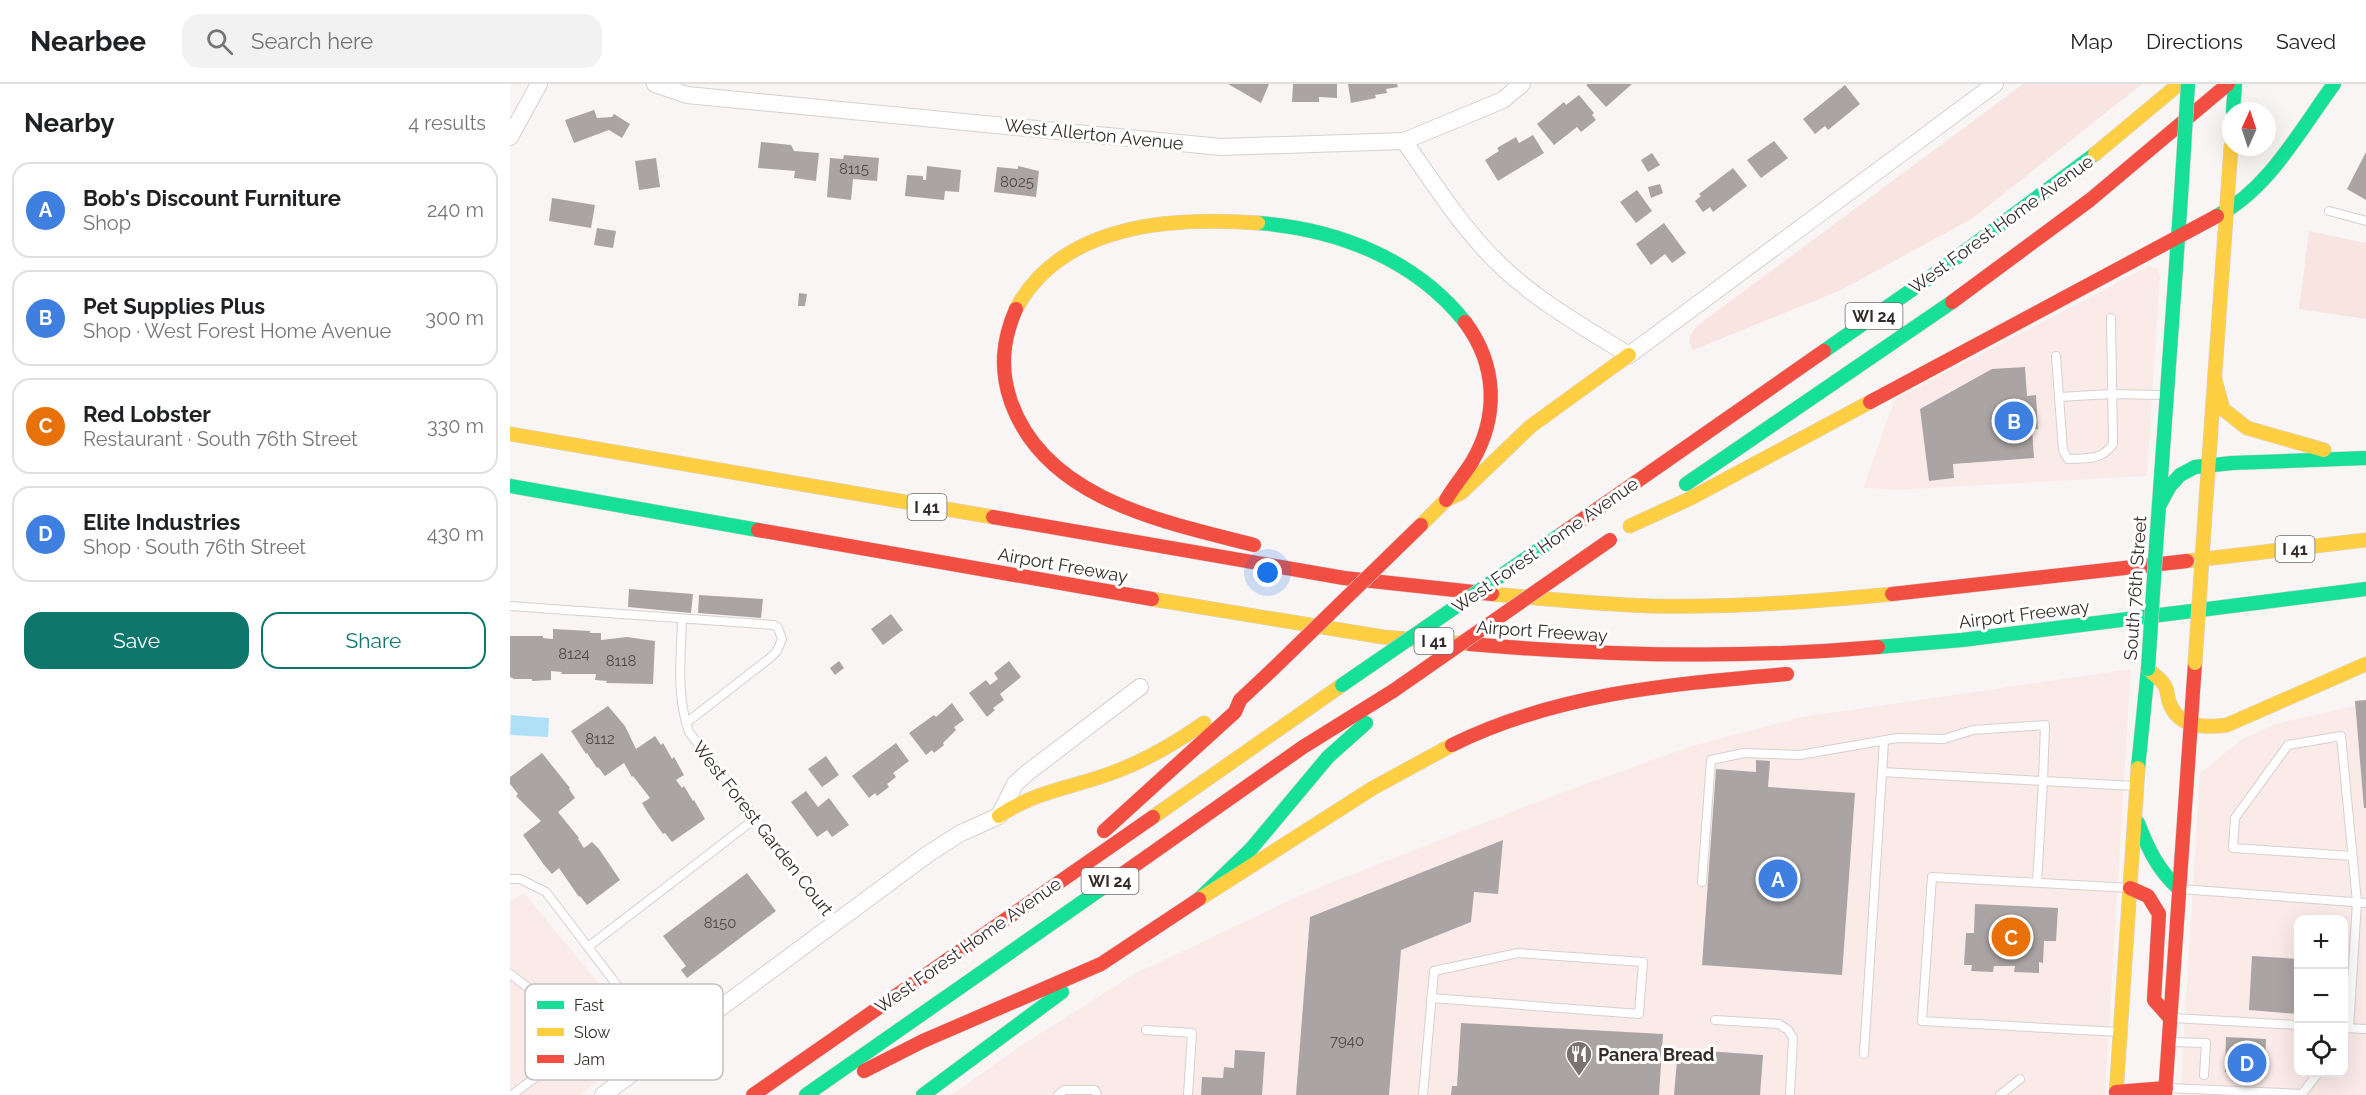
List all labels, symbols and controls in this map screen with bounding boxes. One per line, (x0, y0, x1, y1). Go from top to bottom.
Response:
search box (182, 14, 602, 68)
text: Nearbee (30, 25, 146, 58)
icon: search (203, 25, 236, 58)
text: Search here (251, 28, 373, 54)
text: Map (2070, 29, 2113, 54)
text: Directions (2146, 29, 2243, 54)
text: Saved (2276, 29, 2336, 54)
north arrow (2222, 102, 2276, 156)
text: Nearby (24, 108, 114, 138)
text: 4 results (408, 111, 486, 135)
street label: West Allerton Avenue (1003, 114, 1185, 154)
street label: West Forest Home Avenue (1905, 150, 2097, 298)
house number: 8115 (839, 160, 869, 178)
house number: 8025 (1000, 173, 1034, 191)
text: Bob's Discount Furniture (83, 185, 341, 211)
text: A (39, 198, 52, 222)
text: 240 m (427, 198, 484, 222)
text: Shop (83, 211, 131, 235)
text: Pet Supplies Plus (83, 293, 265, 319)
road number: WI 24 (1846, 303, 1902, 329)
text: B (39, 306, 52, 330)
text: 300 m (425, 306, 484, 330)
text: Shop · West Forest Home Avenue (83, 319, 391, 343)
pin: B (1994, 398, 2034, 444)
text: Red Lobster (83, 401, 211, 427)
text: C (39, 414, 52, 438)
text: 330 m (427, 414, 484, 438)
text: Restaurant · South 76th Street (83, 427, 358, 451)
street label: West Forest Home Avenue (1448, 472, 1642, 617)
road number: I 41 (908, 494, 946, 520)
text: Elite Industries (83, 509, 240, 535)
street label: South 76th Street (2119, 515, 2151, 661)
text: D (38, 522, 53, 546)
text: 430 m (427, 522, 484, 546)
text: Shop · South 76th Street (83, 535, 306, 559)
road number: I 41 (2276, 536, 2314, 562)
street label: Airport Freeway (996, 543, 1130, 587)
your location (1253, 558, 1282, 587)
street label: Airport Freeway (1957, 596, 2091, 632)
button: Save (24, 612, 249, 669)
button: Share (261, 612, 486, 669)
street label: Airport Freeway (1476, 616, 1609, 646)
road number: I 41 (1414, 628, 1454, 654)
house number: 8124 (558, 645, 590, 663)
house number: 8118 (606, 652, 636, 670)
house number: 8112 (585, 730, 615, 748)
street label: West Forest Garden Court (688, 736, 838, 920)
pin: A (1758, 856, 1798, 902)
road number: WI 24 (1082, 868, 1138, 894)
street label: West Forest Home Avenue (871, 872, 1065, 1017)
house number: 8150 (704, 914, 736, 932)
pin: C (1992, 914, 2030, 960)
map controls (2294, 915, 2348, 1077)
button: + (2294, 915, 2348, 969)
button: − (2294, 969, 2348, 1023)
legend (525, 984, 723, 1080)
text: Fast (574, 996, 605, 1015)
text: Slow (574, 1023, 610, 1042)
button: locate (2294, 1023, 2348, 1077)
house number: 7940 (1330, 1032, 1364, 1050)
restaurant icon: Panera Bread (1564, 1039, 1594, 1077)
pin: D (2228, 1040, 2266, 1086)
place label: Panera Bread (1598, 1044, 1714, 1065)
text: Jam (574, 1050, 605, 1069)

